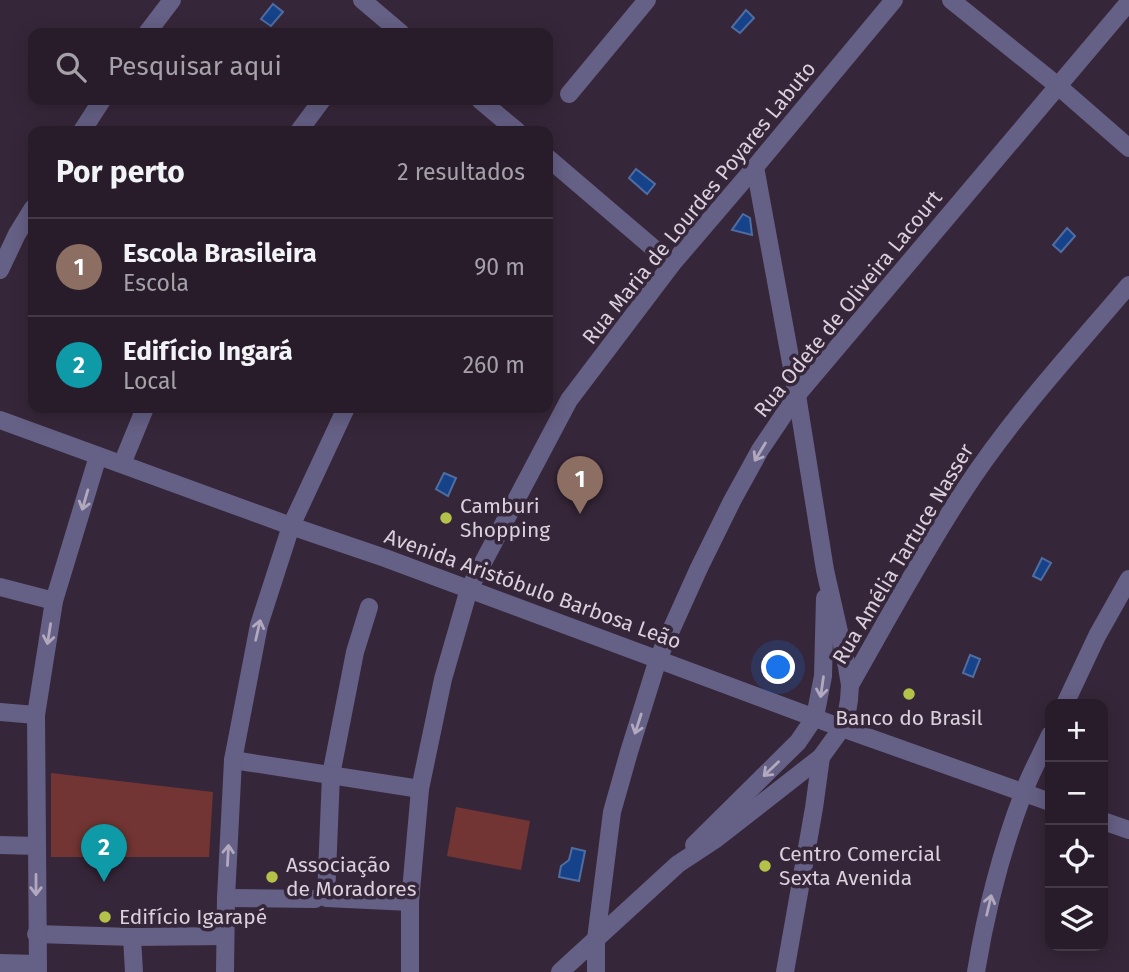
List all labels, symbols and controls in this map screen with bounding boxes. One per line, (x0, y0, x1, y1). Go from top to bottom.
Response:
search box (28, 28, 553, 105)
icon: search (52, 48, 90, 86)
text: Pesquisar aqui (108, 51, 282, 82)
street label: Rua Maria de Lourdes Poyares Labuto (577, 56, 821, 350)
text: Por perto (56, 154, 185, 190)
text: 2 resultados (397, 158, 525, 186)
street label: Rua Odete de Oliveira Lacourt (748, 185, 948, 423)
text: Escola Brasileira (123, 238, 317, 269)
text: 1 (74, 253, 84, 281)
text: 90 m (474, 253, 525, 281)
text: Escola (123, 269, 189, 297)
text: Edifício Ingará (123, 336, 293, 367)
text: 2 (73, 351, 85, 379)
text: 260 m (463, 351, 525, 379)
text: Local (123, 367, 177, 395)
street label: Rua Amélia Tartuce Nasser (827, 439, 979, 669)
one-way arrow (752, 441, 766, 461)
pin: 1 (557, 456, 603, 514)
one-way arrow (78, 489, 91, 511)
place label: Camburi Shopping (460, 493, 550, 543)
marker: Camburi Shopping (438, 510, 454, 526)
street label: Avenida Aristóbulo Barbosa Leão (381, 523, 685, 655)
one-way arrow (252, 619, 266, 642)
one-way arrow (42, 622, 55, 645)
your location (761, 650, 795, 684)
one-way arrow (815, 675, 828, 698)
marker: Banco do Brasil (901, 686, 917, 702)
map controls (1045, 699, 1108, 951)
button: + (1045, 699, 1108, 762)
place label: Banco do Brasil (835, 705, 983, 731)
one-way arrow (630, 713, 643, 735)
one-way arrow (763, 761, 780, 778)
button: − (1045, 762, 1108, 825)
pin: 2 (81, 824, 127, 882)
button: locate (1045, 825, 1108, 888)
place label: Centro Comercial Sexta Avenida (779, 841, 941, 891)
one-way arrow (222, 844, 235, 867)
place label: Associação de Moradores (286, 852, 417, 902)
marker: Centro Comercial Sexta Avenida (757, 858, 773, 874)
marker: Associação de Moradores (264, 869, 280, 885)
one-way arrow (29, 873, 43, 896)
button: layers (1045, 888, 1108, 951)
one-way arrow (982, 894, 996, 917)
place label: Edifício Igarapé (119, 904, 267, 930)
marker: Edifício Igarapé (97, 909, 113, 925)

